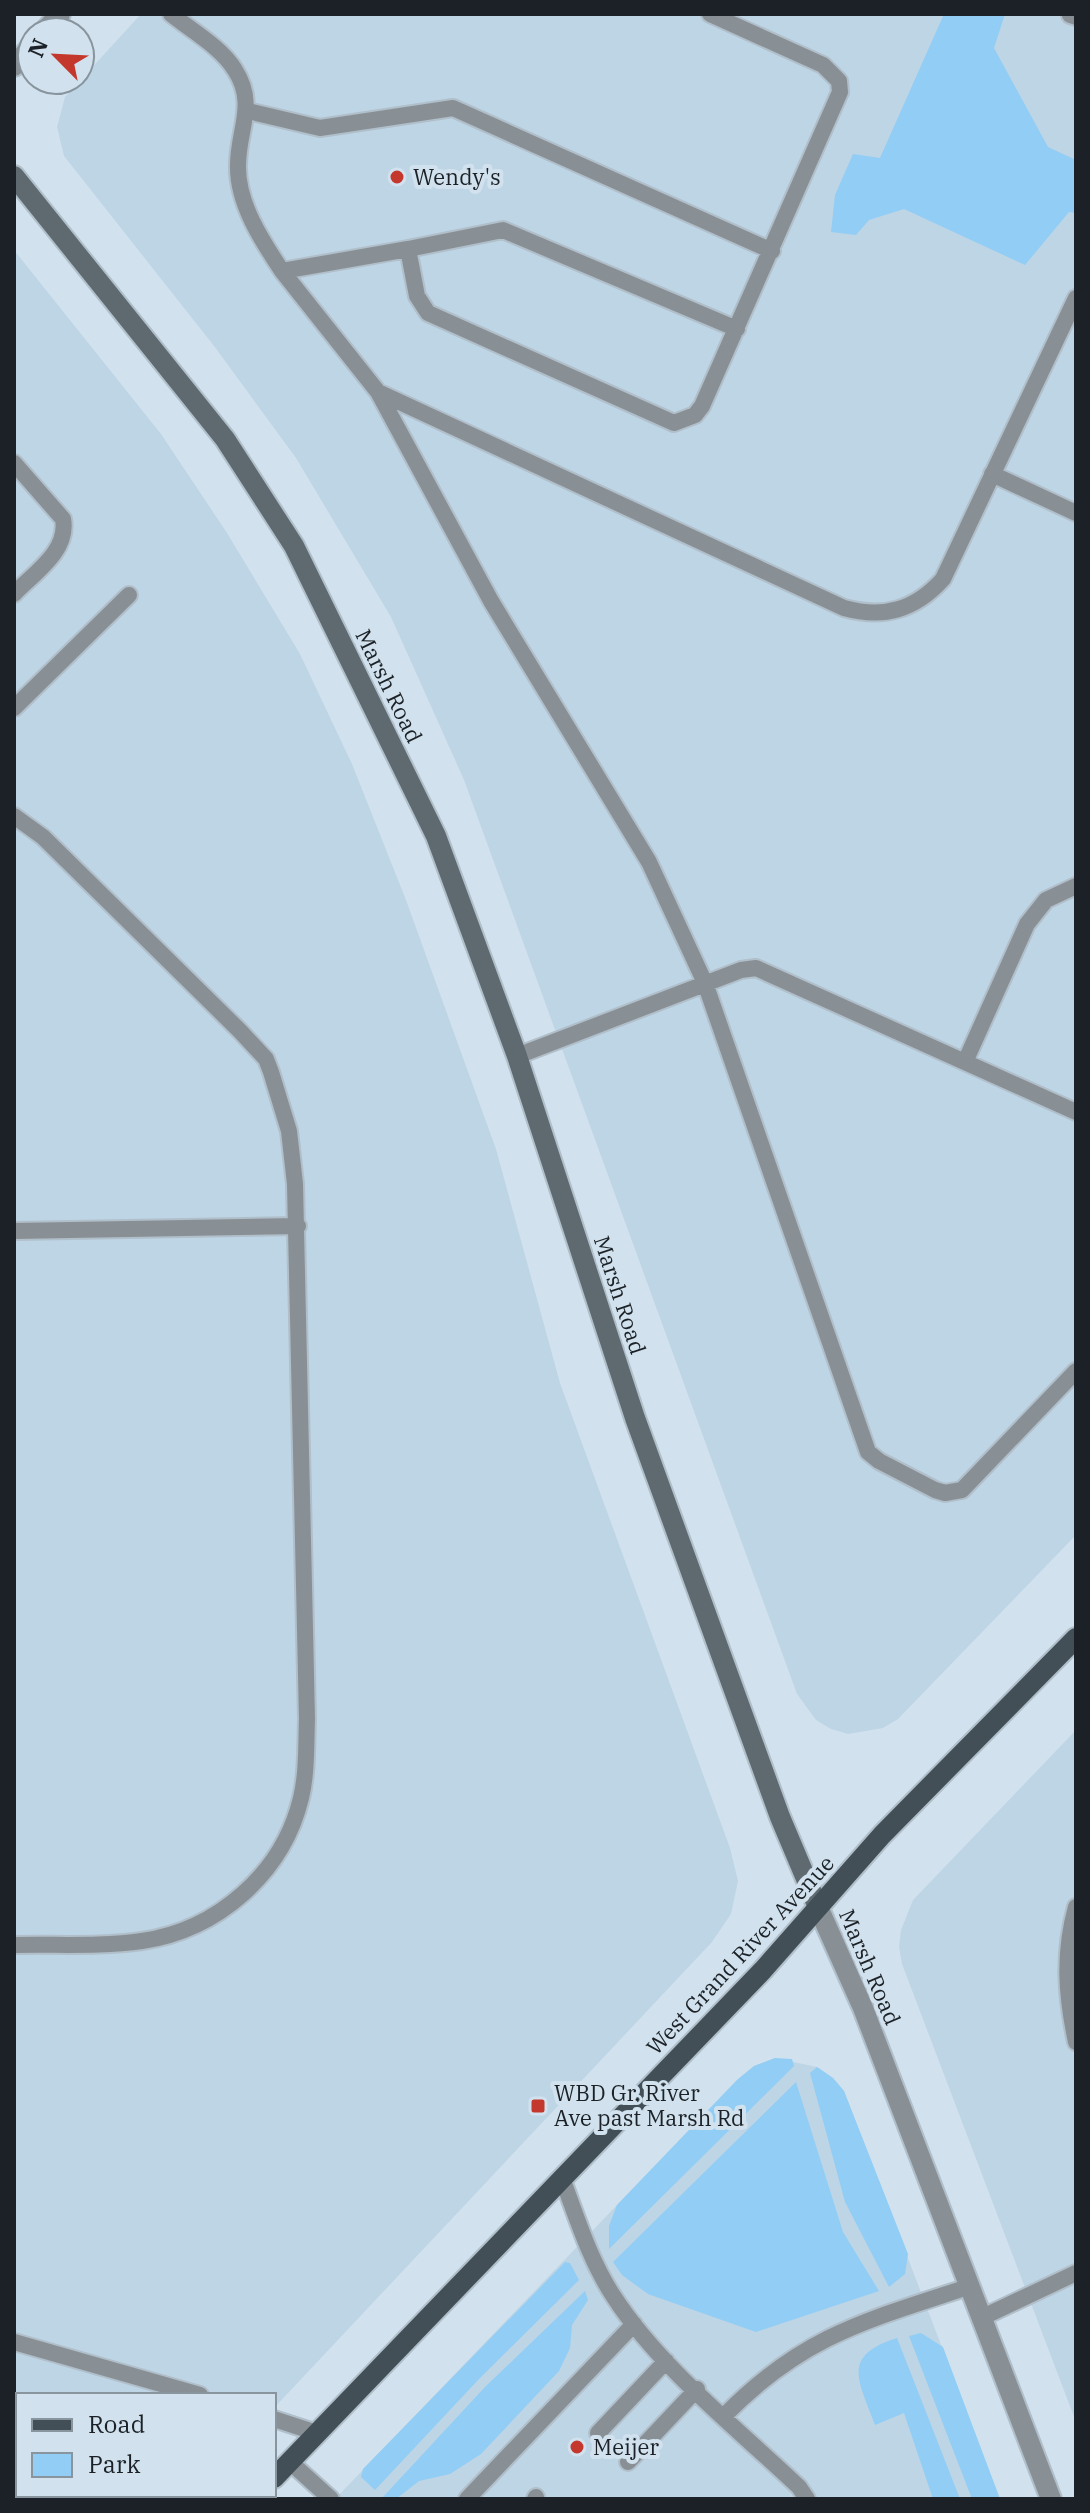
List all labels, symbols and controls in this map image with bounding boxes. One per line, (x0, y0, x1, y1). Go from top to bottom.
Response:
north arrow (16, 16, 96, 96)
text: N (20, 34, 54, 62)
place label: Wendy's (413, 162, 501, 191)
marker: Wendy's (388, 168, 406, 186)
street label: Marsh Road (349, 624, 429, 747)
street label: Marsh Road (588, 1232, 653, 1358)
street label: West Grand River Avenue (639, 1849, 840, 2061)
street label: Marsh Road (833, 1905, 908, 2029)
place label: WBD Gr. River Ave past Marsh Rd (554, 2078, 744, 2132)
marker: WBD Gr. River Ave past Marsh Rd (529, 2097, 547, 2115)
legend (16, 2393, 276, 2497)
text: Road (88, 2408, 145, 2440)
place label: Meijer (593, 2432, 659, 2461)
marker: Meijer (568, 2438, 586, 2456)
text: Park (88, 2448, 140, 2480)

